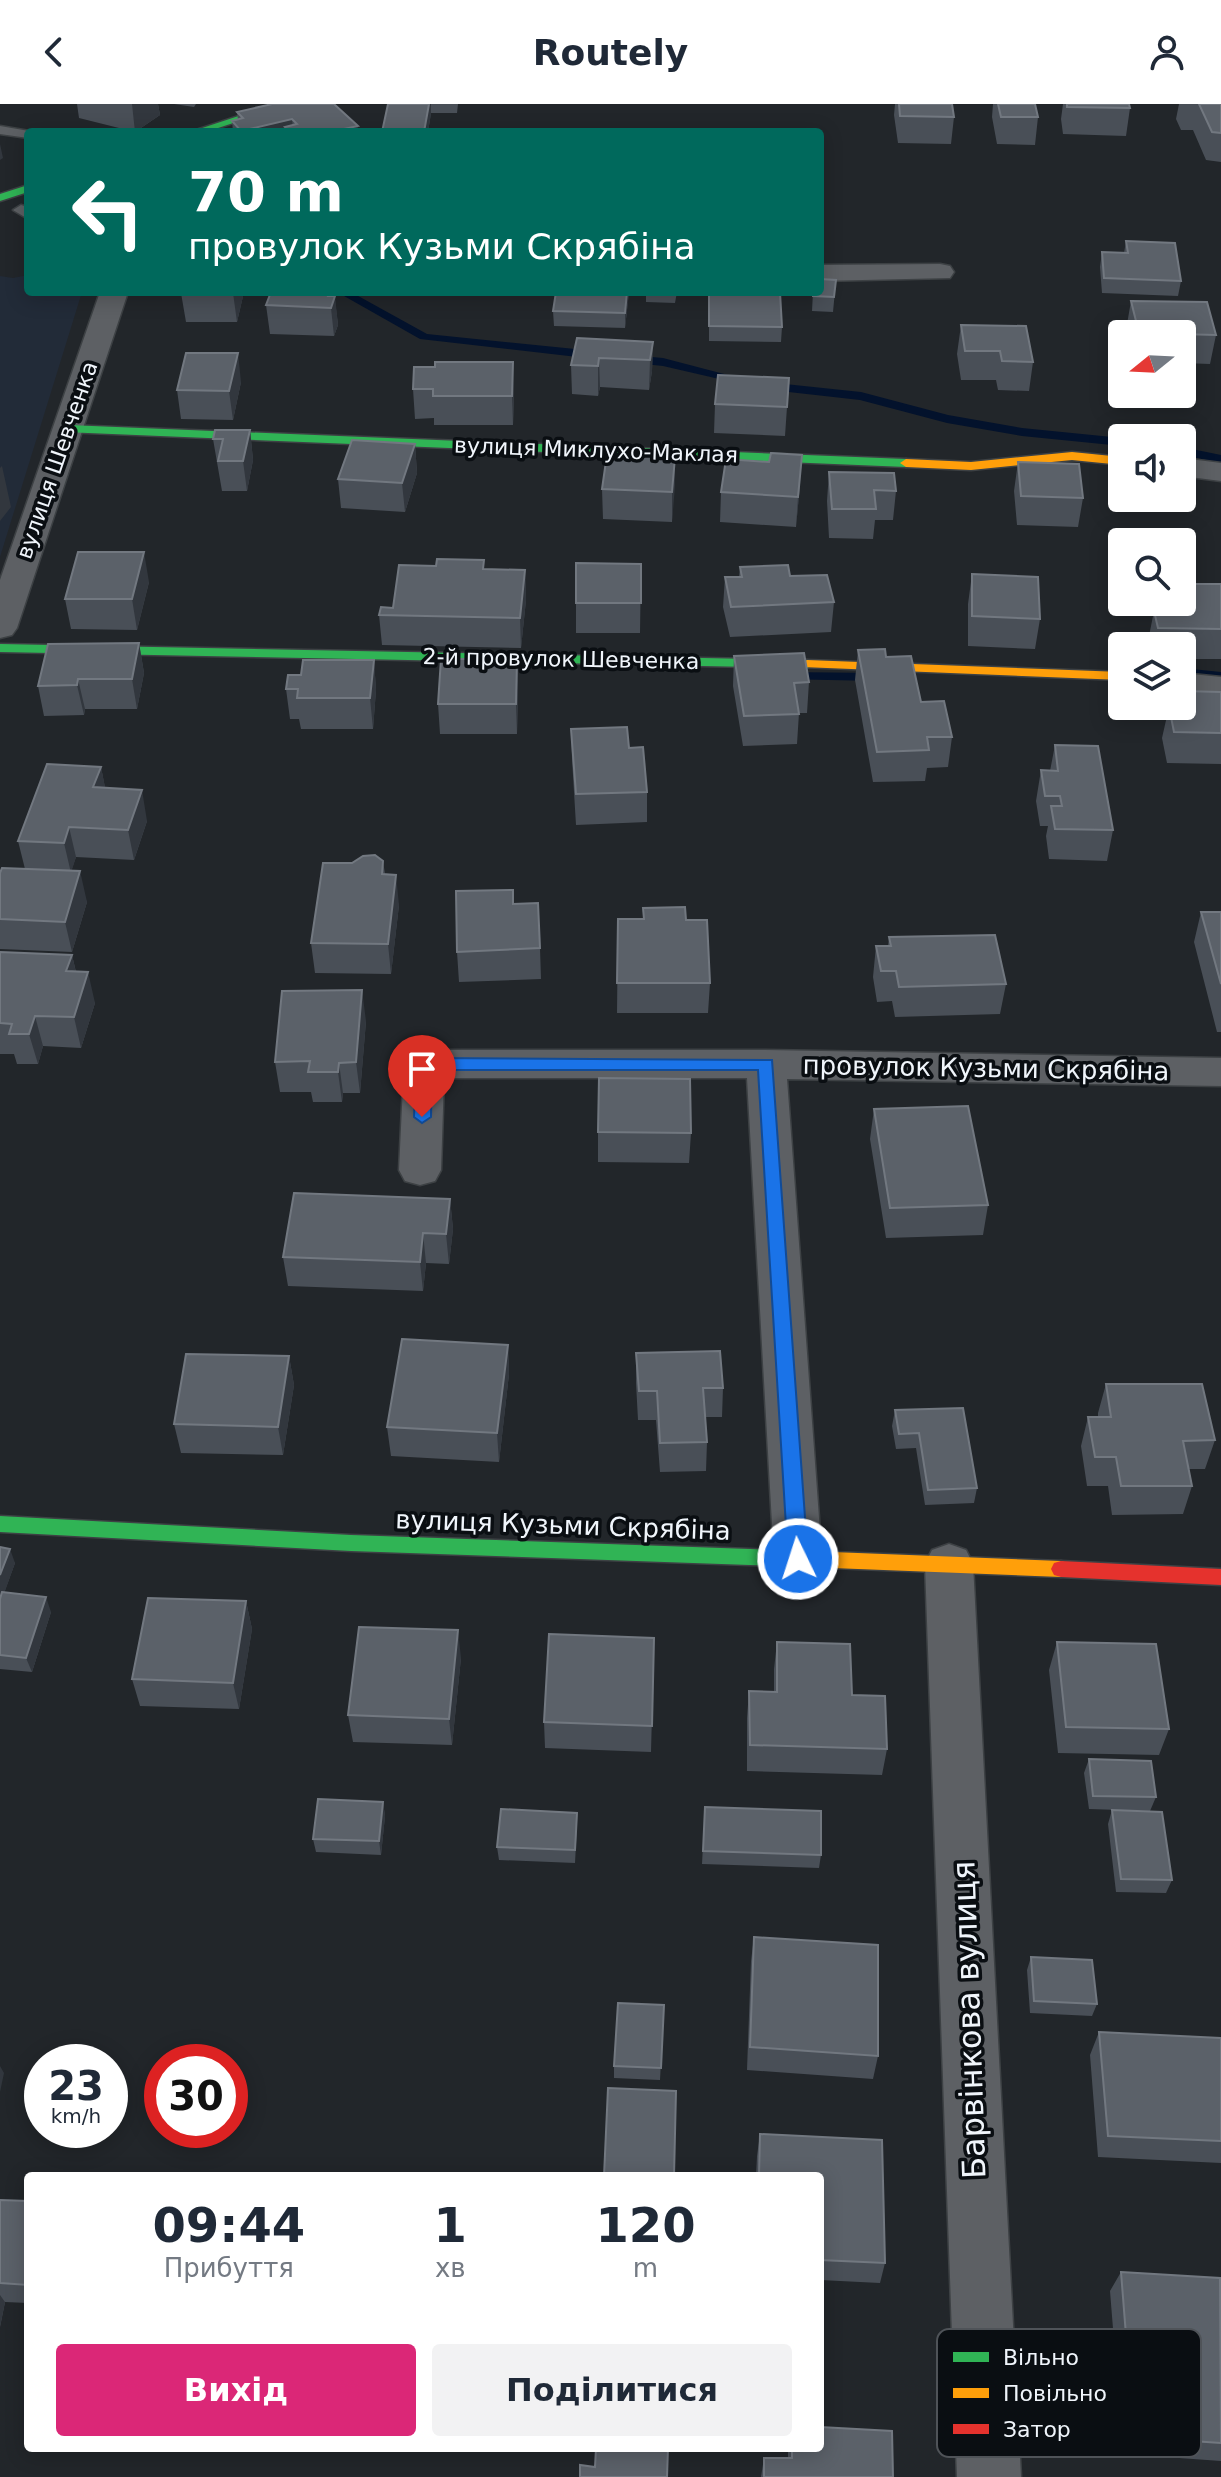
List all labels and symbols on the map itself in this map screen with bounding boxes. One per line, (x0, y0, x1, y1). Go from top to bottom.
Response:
north arrow (1108, 320, 1196, 408)
street label: вулиця Шевченка (11, 358, 103, 562)
street label: вулиця Миклухо-Маклая (454, 433, 738, 467)
street label: 2-й провулок Шевченка (423, 644, 699, 674)
pin (388, 1035, 456, 1117)
street label: провулок Кузьми Скрябіна (802, 1050, 1170, 1086)
street label: вулиця Кузьми Скрябіна (395, 1504, 731, 1546)
position arrow (756, 1517, 840, 1601)
street label: Барвінкова вулиця (944, 1860, 994, 2180)
speed limit sign: 30 (144, 2044, 248, 2148)
legend (937, 2329, 1201, 2457)
text: Вільно (1003, 2345, 1079, 2370)
text: Повільно (1003, 2381, 1107, 2406)
text: Затор (1003, 2417, 1071, 2442)

